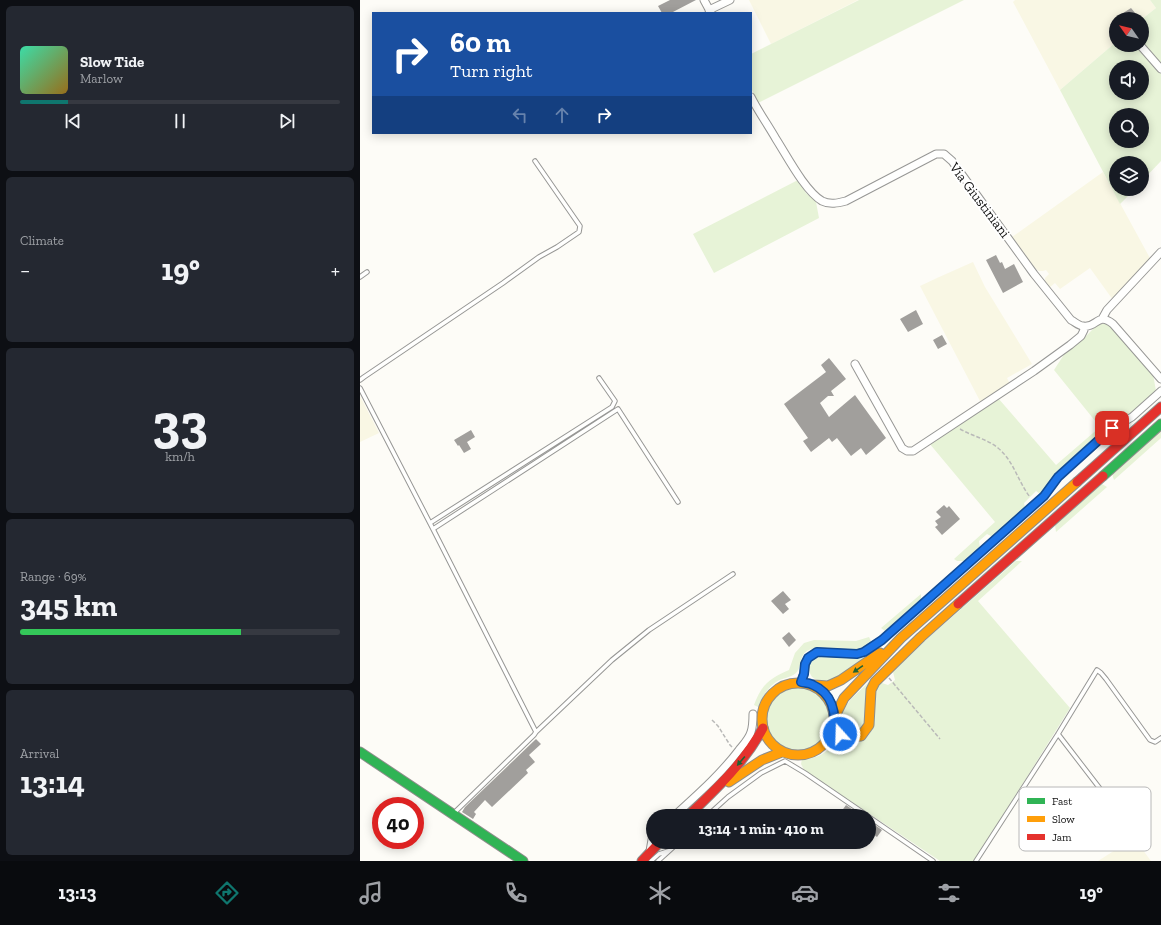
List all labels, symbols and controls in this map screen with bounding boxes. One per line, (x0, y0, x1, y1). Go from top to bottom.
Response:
north arrow (1109, 12, 1149, 52)
map controls (1109, 12, 1149, 196)
text: 60 m (450, 26, 511, 59)
icon: right (384, 28, 436, 80)
text: Slow Tide (80, 53, 144, 71)
text: Turn right (450, 60, 532, 82)
button: sound (1109, 60, 1149, 100)
text: Marlow (80, 71, 123, 86)
icon: left (509, 104, 531, 126)
icon: ahead (551, 104, 573, 126)
icon: right (593, 104, 615, 126)
button: search (1109, 108, 1149, 148)
icon: previous (62, 110, 84, 132)
icon: pause (169, 110, 191, 132)
icon: next (276, 110, 298, 132)
button: layers (1109, 156, 1149, 196)
street label: Via Giustiniani (945, 158, 1014, 241)
text: Climate (20, 233, 64, 248)
text: 19° (161, 252, 200, 288)
text: − (20, 257, 30, 284)
text: + (331, 257, 340, 284)
text: 33 (152, 392, 208, 454)
pin (1095, 411, 1129, 445)
icon: arrive (1101, 417, 1123, 439)
text: km/h (165, 449, 195, 464)
text: Range · 69% (20, 569, 86, 584)
text: 345 km (20, 588, 117, 624)
one-way arrow (853, 665, 863, 673)
position arrow (819, 713, 861, 755)
text: Arrival (20, 746, 59, 761)
one-way arrow (737, 755, 746, 766)
text: 13:14 (20, 765, 85, 801)
legend (1019, 787, 1151, 851)
text: Fast (1052, 795, 1073, 808)
speed limit sign: 40 (372, 797, 424, 849)
text: Slow (1052, 813, 1075, 826)
text: 13:14 · 1 min · 410 m (698, 820, 824, 838)
text: Jam (1052, 831, 1072, 844)
icon: directions (213, 879, 241, 907)
icon: music (357, 879, 385, 907)
icon: phone (502, 879, 530, 907)
icon: climate (646, 879, 674, 907)
icon: car (791, 879, 819, 907)
icon: filters (935, 879, 963, 907)
text: 13:13 (58, 882, 96, 904)
text: 19° (1079, 882, 1103, 904)

